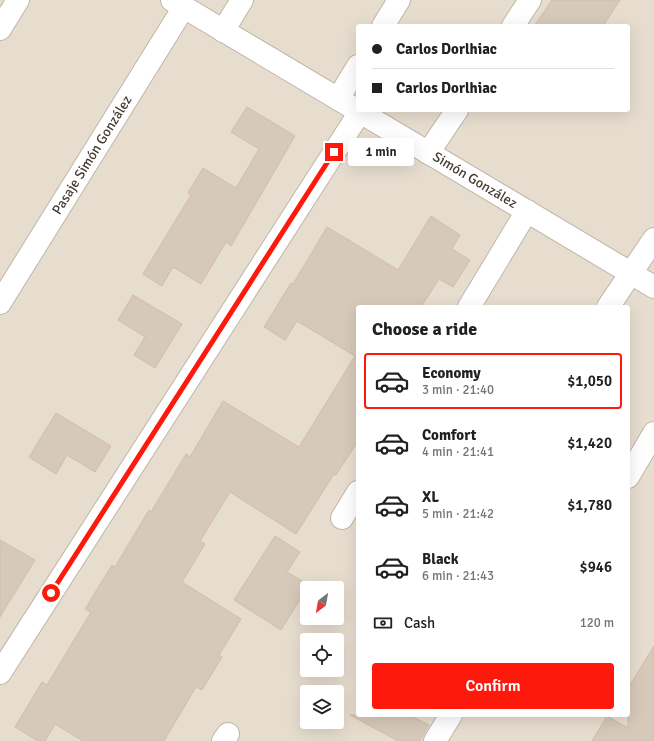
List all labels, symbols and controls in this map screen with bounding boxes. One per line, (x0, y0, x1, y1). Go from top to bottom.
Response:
text: Carlos Dorlhiac (396, 40, 497, 58)
text: Carlos Dorlhiac (396, 79, 497, 97)
street label: Pasaje Simón González (48, 92, 136, 218)
callout: 1 min (348, 138, 414, 166)
route end (325, 143, 343, 161)
text: 1 min (365, 144, 397, 160)
street label: Simón González (430, 148, 520, 212)
text: Choose a ride (372, 318, 477, 340)
icon: car (374, 363, 410, 399)
text: Economy (422, 364, 481, 382)
text: $1,050 (567, 372, 612, 390)
text: 3 min · 21:40 (422, 382, 494, 398)
icon: car (374, 425, 410, 461)
text: Comfort (422, 426, 476, 444)
text: $1,420 (567, 434, 612, 452)
text: 4 min · 21:41 (422, 444, 494, 460)
icon: car (374, 487, 410, 523)
text: XL (422, 488, 439, 506)
text: $1,780 (567, 496, 612, 514)
text: 5 min · 21:42 (422, 506, 494, 522)
icon: car (374, 549, 410, 585)
text: Black (422, 550, 459, 568)
text: $946 (580, 558, 612, 576)
text: 6 min · 21:43 (422, 568, 494, 584)
north arrow (300, 581, 344, 625)
map controls (300, 581, 344, 729)
route start (42, 584, 60, 602)
icon: cash (372, 612, 394, 634)
text: Cash (404, 614, 435, 632)
text: 120 m (580, 615, 614, 631)
button: locate (300, 633, 344, 677)
button: Confirm (372, 663, 614, 709)
button: layers (300, 685, 344, 729)

